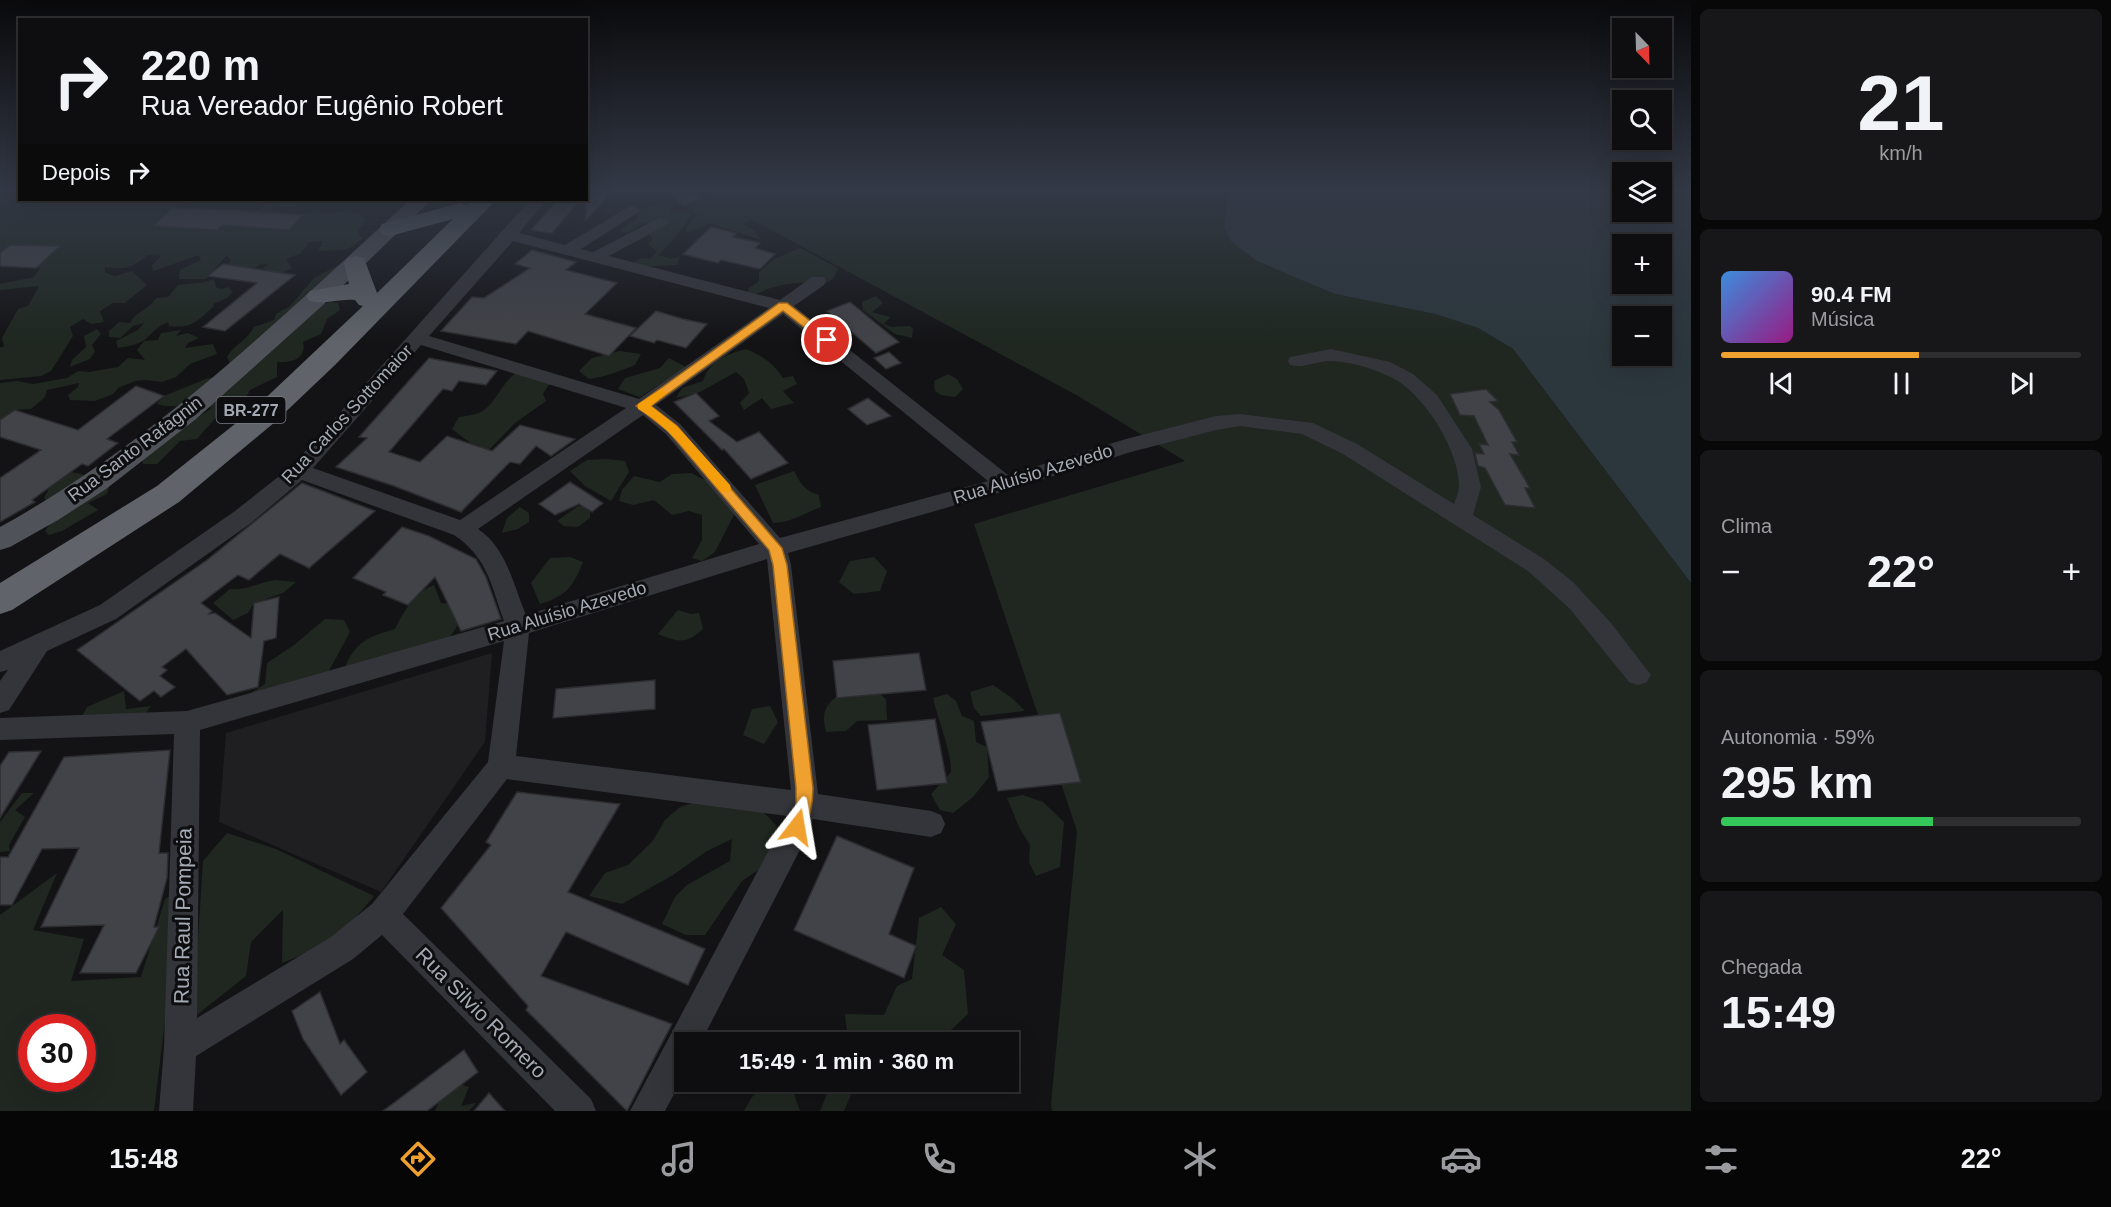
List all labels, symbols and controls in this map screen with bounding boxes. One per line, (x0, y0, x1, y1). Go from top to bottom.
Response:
north arrow (1612, 18, 1672, 78)
map controls (1612, 18, 1672, 366)
icon: right (42, 42, 120, 120)
text: 220 m (141, 42, 260, 89)
text: 21 (1858, 59, 1944, 147)
button: search (1612, 90, 1672, 150)
text: Rua Vereador Eugênio Robert (141, 91, 503, 121)
text: km/h (1879, 142, 1923, 164)
icon: right (122, 156, 155, 189)
text: Depois (42, 160, 110, 185)
button: layers (1612, 162, 1672, 222)
button: + (1612, 234, 1672, 294)
text: 90.4 FM (1811, 282, 1892, 307)
button: − (1612, 306, 1672, 366)
text: Música (1811, 308, 1874, 330)
pin (801, 314, 852, 365)
icon: arrive (810, 323, 843, 356)
street label: Rua Carlos Sottomaior (278, 341, 416, 487)
icon: previous (1765, 367, 1798, 400)
icon: pause (1885, 367, 1918, 400)
icon: next (2005, 367, 2038, 400)
street label: Rua Santo Rafagnin (64, 392, 206, 506)
road number: BR-277 (216, 397, 286, 423)
street label: Rua Aluísio Azevedo (951, 440, 1115, 508)
text: Clima (1721, 515, 1772, 537)
text: 22° (1867, 546, 1935, 597)
text: − (1721, 553, 1740, 590)
text: + (2062, 553, 2081, 590)
street label: Rua Aluísio Azevedo (485, 577, 649, 645)
text: Autonomia · 59% (1721, 726, 1874, 748)
text: 295 km (1721, 757, 1874, 808)
position arrow (765, 795, 829, 859)
street label: Rua Raul Pompeia (169, 827, 196, 1004)
street label: Rua Silvio Romero (411, 943, 551, 1083)
text: Chegada (1721, 956, 1802, 978)
text: 15:49 (1721, 987, 1836, 1038)
speed limit sign: 30 (18, 1014, 96, 1092)
text: 15:49 · 1 min · 360 m (739, 1049, 954, 1074)
icon: directions (397, 1138, 439, 1180)
icon: music (658, 1138, 700, 1180)
icon: phone (918, 1138, 960, 1180)
icon: climate (1179, 1138, 1221, 1180)
icon: car (1440, 1138, 1482, 1180)
icon: filters (1700, 1138, 1742, 1180)
text: 15:48 (109, 1144, 178, 1174)
text: 22° (1961, 1144, 2002, 1174)

